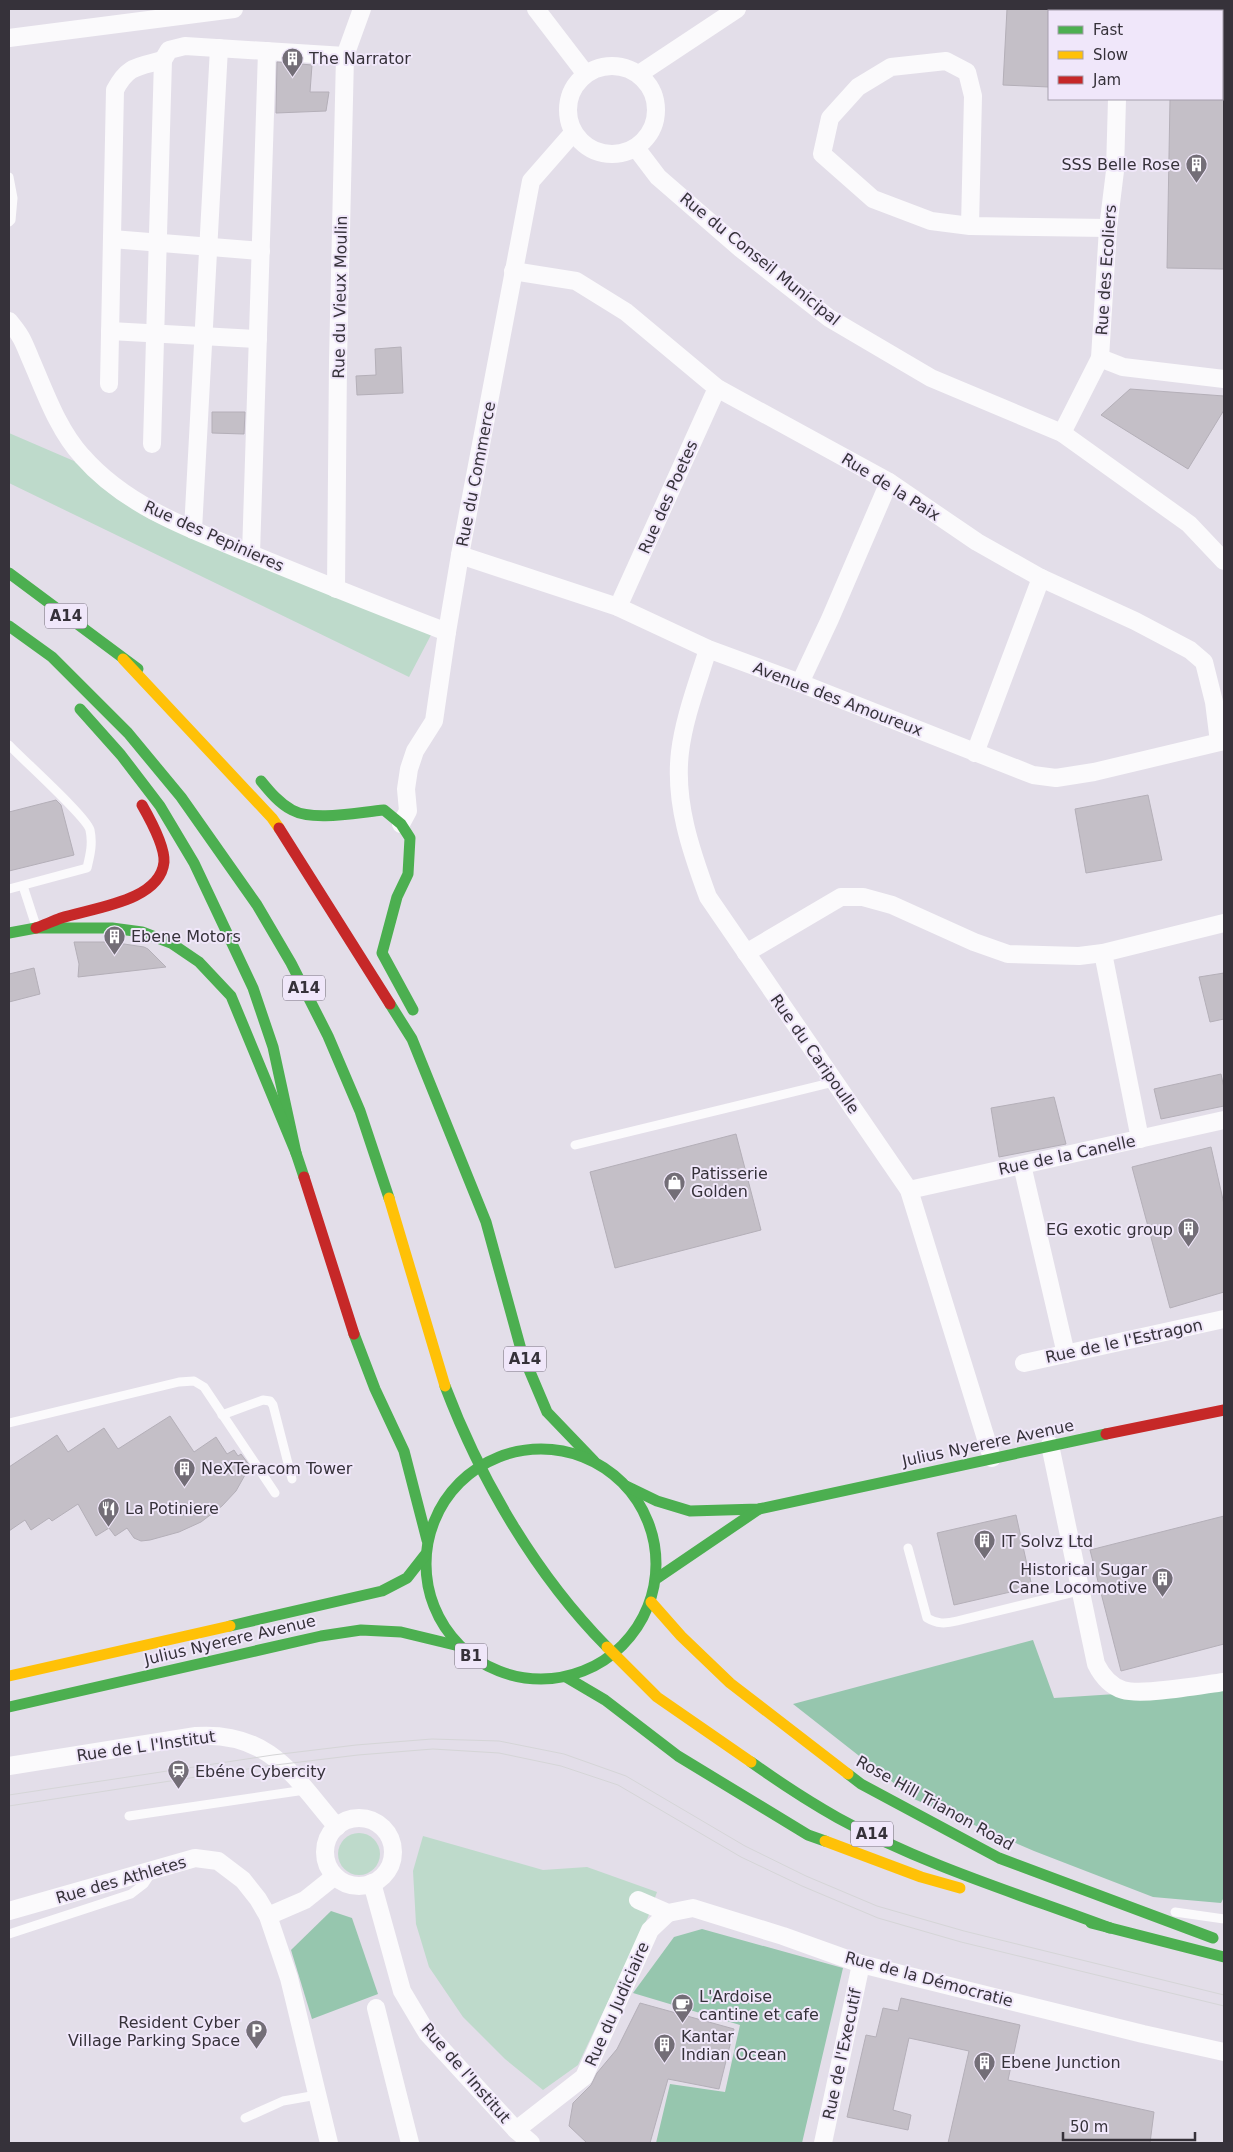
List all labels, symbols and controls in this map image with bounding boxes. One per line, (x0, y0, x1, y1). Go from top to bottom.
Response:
legend (1048, 10, 1223, 100)
text: Fast (1093, 21, 1123, 39)
building icon: The Narrator (281, 46, 305, 77)
text: Slow (1093, 46, 1128, 64)
place label: The Narrator (308, 49, 411, 68)
text: Jam (1092, 71, 1121, 89)
building icon: SSS Belle Rose (1184, 152, 1208, 183)
place label: SSS Belle Rose (1061, 155, 1180, 174)
street label: Rue du Conseil Municipal (676, 189, 844, 329)
street label: Rue des Ecoliers (1092, 204, 1120, 336)
street label: Rue du Vieux Moulin (329, 215, 351, 379)
street label: Rue du Commerce (453, 400, 499, 548)
street label: Rue des Poetes (634, 437, 702, 557)
street label: Rue de la Paix (838, 449, 944, 525)
street label: Rue des Pepinieres (141, 497, 287, 575)
road number: A14 (45, 604, 87, 628)
street label: Avenue des Amoureux (751, 658, 925, 740)
building icon: Ebene Motors (103, 924, 127, 955)
place label: Ebene Motors (131, 927, 241, 946)
road number: A14 (283, 976, 325, 1000)
street label: Rue du Caripoulle (767, 991, 863, 1117)
street label: Rue de la Canelle (997, 1131, 1137, 1179)
place label: Patisserie Golden (691, 1164, 768, 1201)
shop icon: Patisserie Golden (663, 1170, 687, 1201)
building icon: EG exotic group (1177, 1217, 1201, 1248)
place label: EG exotic group (1046, 1220, 1173, 1239)
street label: Rue de le I'Estragon (1044, 1315, 1204, 1367)
road number: A14 (504, 1346, 546, 1372)
street label: Julius Nyerere Avenue (899, 1415, 1076, 1471)
building icon: NeXTeracom Tower (173, 1456, 197, 1487)
place label: NeXTeracom Tower (201, 1459, 353, 1478)
restaurant icon: La Potiniere (97, 1496, 121, 1527)
place label: La Potiniere (125, 1499, 219, 1518)
building icon: IT Solvz Ltd (973, 1529, 997, 1560)
place label: IT Solvz Ltd (1001, 1532, 1093, 1551)
place label: Historical Sugar Cane Locomotive (1009, 1560, 1147, 1597)
building icon: Historical Sugar Cane Locomotive (1151, 1566, 1175, 1597)
street label: Julius Nyerere Avenue (142, 1611, 318, 1669)
road number: B1 (455, 1644, 487, 1668)
street label: Rue de L l'Institut (75, 1727, 217, 1765)
street label: Rose Hill Trianon Road (853, 1752, 1017, 1854)
station icon: Ebéne Cybercity (167, 1759, 191, 1790)
place label: Ebéne Cybercity (195, 1762, 326, 1781)
road number: A14 (851, 1822, 893, 1846)
street label: Rue des Athletes (54, 1852, 188, 1908)
street label: Rue du Judiciaire (581, 1939, 653, 2069)
street label: Rue de la Démocratie (843, 1947, 1015, 2011)
street label: Rue de l'Executif (819, 1986, 865, 2121)
place label: L'Ardoise cantine et cafe (699, 1987, 819, 2024)
cafe icon: L'Ardoise cantine et cafe (671, 1993, 695, 2024)
place label: Resident Cyber Village Parking Space (68, 2013, 240, 2050)
parking icon: Resident Cyber Village Parking Space (244, 2019, 268, 2050)
street label: Rue de l'Institut (417, 2019, 515, 2127)
place label: Kantar Indian Ocean (681, 2027, 787, 2064)
building icon: Kantar Indian Ocean (653, 2033, 677, 2064)
building icon: Ebene Junction (973, 2050, 997, 2081)
place label: Ebene Junction (1001, 2053, 1121, 2072)
scale bar (1063, 2110, 1196, 2142)
text: 50 m (1070, 2118, 1108, 2136)

